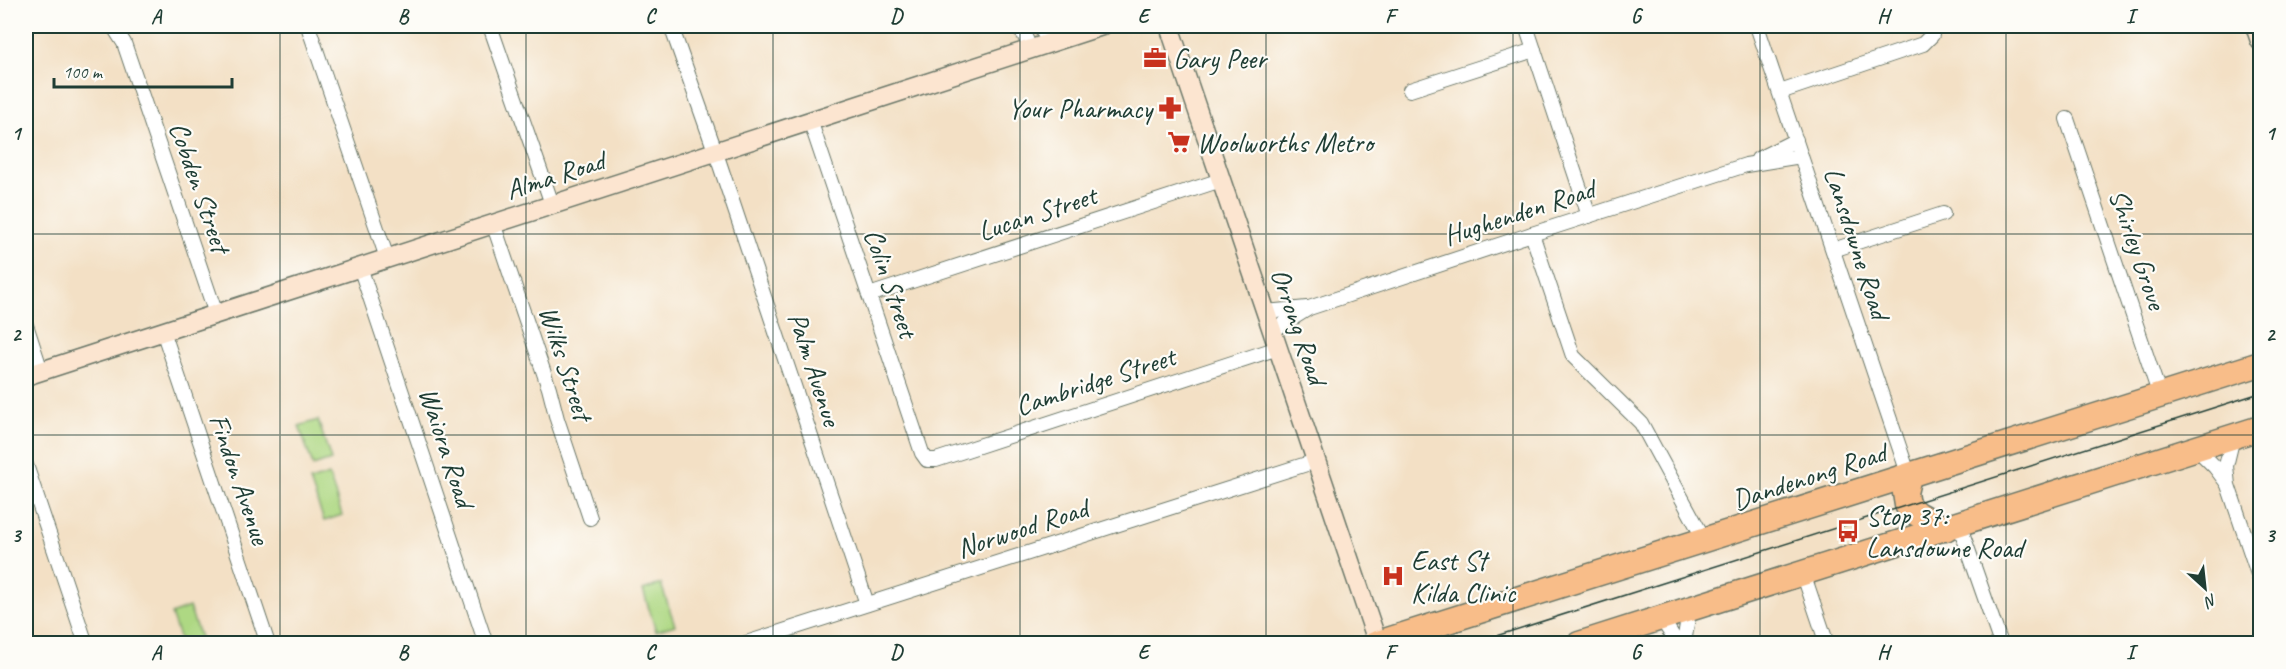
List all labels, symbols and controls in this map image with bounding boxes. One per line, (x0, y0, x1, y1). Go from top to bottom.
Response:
text: A (151, 4, 163, 29)
text: B (398, 4, 410, 29)
text: C (645, 4, 657, 29)
text: D (890, 4, 904, 29)
text: E (1138, 4, 1152, 29)
text: F (1385, 4, 1399, 29)
text: G (1631, 4, 1644, 29)
text: H (1877, 4, 1892, 29)
text: I (2126, 4, 2139, 29)
place label: Gary Peer (1173, 41, 1268, 76)
office icon: Gary Peer (1142, 45, 1168, 71)
scale bar (54, 51, 232, 89)
text: 100 m (63, 61, 104, 83)
place label: Your Pharmacy (1008, 91, 1154, 126)
pharmacy icon: Your Pharmacy (1157, 95, 1183, 121)
street label: Cobden Street (161, 117, 240, 260)
text: 1 (12, 121, 23, 146)
text: 1 (2266, 121, 2277, 146)
place label: Woolworths Metro (1197, 125, 1376, 160)
supermarket icon: Woolworths Metro (1166, 129, 1192, 155)
street label: Alma Road (501, 141, 613, 207)
street label: Lansdowne Road (1816, 163, 1899, 327)
street label: Hughenden Road (1439, 170, 1603, 253)
street label: Lucan Street (974, 177, 1103, 249)
street label: Shirley Grove (2101, 184, 2175, 315)
street label: Colin Street (856, 224, 927, 345)
street label: Orrong Road (1263, 263, 1336, 392)
street label: Wilks Street (531, 302, 602, 428)
street label: Palm Avenue (780, 308, 850, 432)
text: 2 (12, 322, 23, 347)
text: 2 (2266, 322, 2277, 347)
street label: Cambridge Street (1011, 338, 1182, 423)
street label: Waiora Road (411, 383, 484, 515)
street label: Findon Avenue (201, 409, 279, 551)
street label: Dandenong Road (1728, 433, 1894, 517)
street label: Norwood Road (952, 489, 1096, 566)
place label: Stop 37: Lansdowne Road (1866, 498, 2027, 565)
bus stop icon: Stop 37: Lansdowne Road (1835, 518, 1861, 544)
text: 3 (12, 523, 23, 548)
text: 3 (2266, 523, 2277, 548)
place label: East St Kilda Clinic (1411, 543, 1517, 610)
north arrow (2175, 558, 2235, 618)
hospital icon: East St Kilda Clinic (1380, 563, 1406, 589)
text: N (2200, 589, 2220, 613)
text: A (151, 640, 163, 665)
text: B (398, 640, 410, 665)
text: C (645, 640, 657, 665)
text: D (890, 640, 904, 665)
text: E (1138, 640, 1152, 665)
text: F (1385, 640, 1399, 665)
text: G (1631, 640, 1644, 665)
text: H (1877, 640, 1892, 665)
text: I (2126, 640, 2139, 665)

